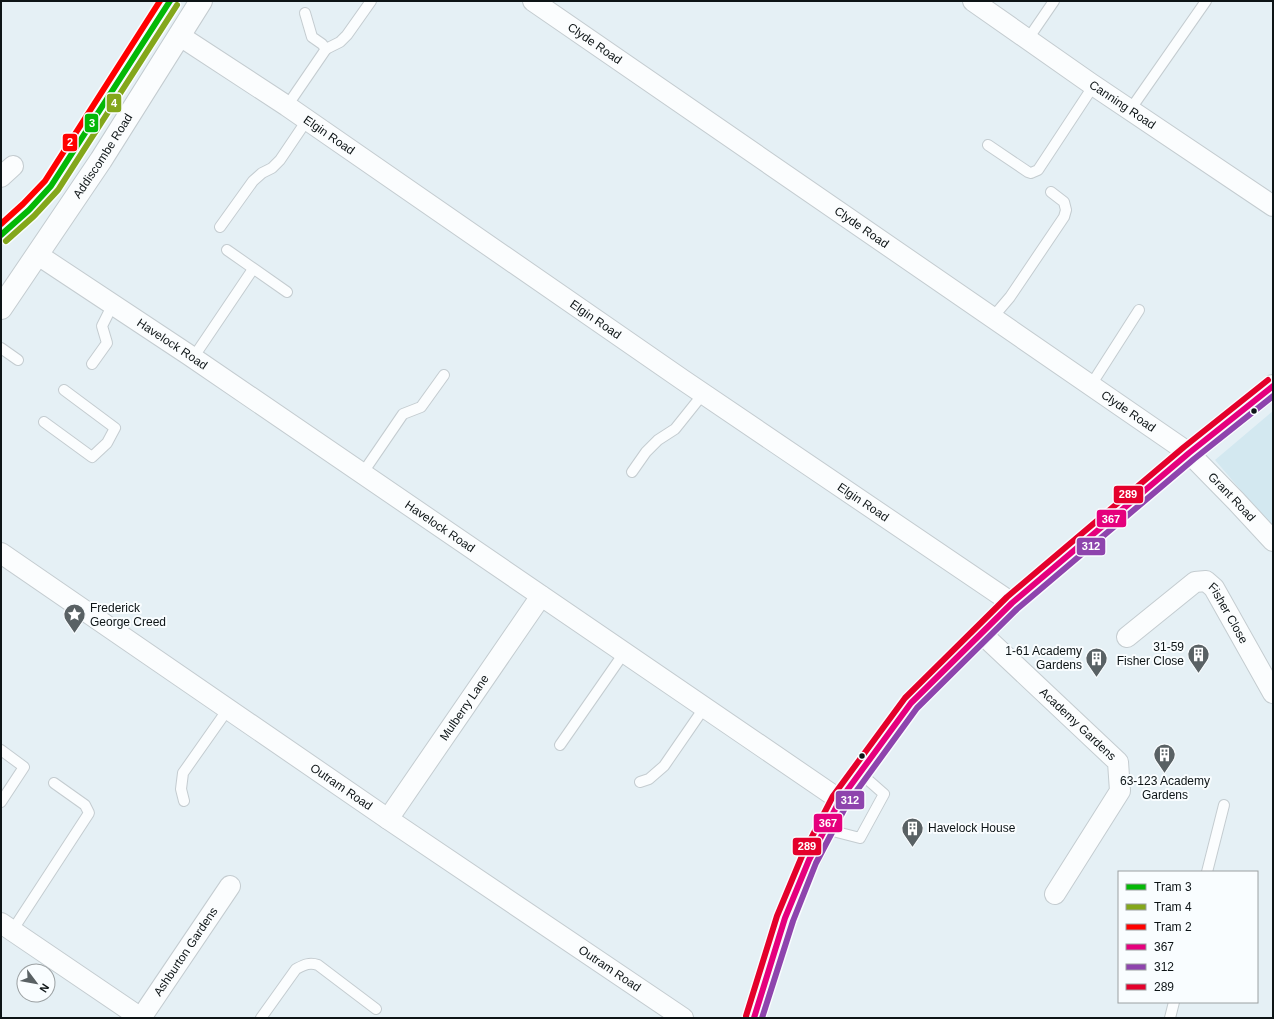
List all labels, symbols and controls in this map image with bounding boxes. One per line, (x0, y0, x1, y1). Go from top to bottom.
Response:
street label: Clyde Road (565, 20, 625, 67)
street label: Canning Road (1087, 78, 1158, 132)
line badge: 4 (106, 93, 122, 113)
text: 4 (111, 97, 118, 109)
street label: Addiscombe Road (70, 111, 135, 201)
line badge: 3 (84, 113, 99, 133)
street label: Elgin Road (301, 113, 357, 158)
text: 3 (89, 117, 95, 129)
line badge: 2 (62, 133, 78, 152)
text: 2 (67, 136, 73, 148)
street label: Clyde Road (832, 204, 891, 251)
street label: Elgin Road (567, 297, 624, 342)
street label: Havelock Road (134, 316, 210, 372)
street label: Clyde Road (1099, 388, 1158, 435)
unlabelled marker (1249, 406, 1259, 416)
street label: Grant Road (1205, 470, 1258, 524)
street label: Elgin Road (835, 480, 891, 524)
line badge: 289 (1113, 485, 1144, 504)
text: 289 (1119, 488, 1137, 500)
street label: Havelock Road (402, 498, 477, 555)
line badge: 367 (1096, 509, 1127, 528)
text: 367 (1102, 513, 1120, 525)
line badge: 312 (1076, 537, 1106, 556)
text: 312 (1082, 540, 1100, 552)
street label: Fisher Close (1206, 580, 1251, 646)
place label: Frederick George Creed (90, 601, 166, 629)
place icon: Frederick George Creed (62, 602, 88, 635)
place label: 31-59 Fisher Close (1117, 640, 1184, 668)
building icon: 31-59 Fisher Close (1186, 641, 1212, 674)
place label: 1-61 Academy Gardens (1005, 644, 1082, 672)
building icon: 1-61 Academy Gardens (1084, 645, 1110, 678)
street label: Mulberry Lane (437, 672, 492, 743)
street label: Academy Gardens (1037, 685, 1119, 763)
building icon: 63-123 Academy Gardens (1152, 741, 1178, 774)
unlabelled marker (857, 751, 867, 761)
street label: Outram Road (308, 761, 375, 813)
place label: 63-123 Academy Gardens (1120, 774, 1210, 802)
line badge: 312 (835, 790, 865, 810)
text: 312 (841, 794, 859, 806)
line badge: 367 (813, 813, 843, 833)
building icon: Havelock House (900, 815, 926, 848)
text: 367 (819, 817, 837, 829)
place label: Havelock House (928, 821, 1016, 835)
line badge: 289 (792, 837, 822, 856)
text: 289 (798, 840, 816, 852)
legend (1118, 871, 1258, 1003)
text: Tram 3 (1154, 880, 1192, 894)
text: Tram 4 (1154, 900, 1192, 914)
street label: Ashburton Gardens (151, 905, 221, 999)
text: Tram 2 (1154, 920, 1192, 934)
text: 367 (1154, 940, 1174, 954)
street label: Outram Road (576, 943, 643, 995)
text: 312 (1154, 960, 1174, 974)
north arrow (16, 963, 56, 1003)
text: 289 (1154, 980, 1174, 994)
text: N (37, 982, 52, 995)

